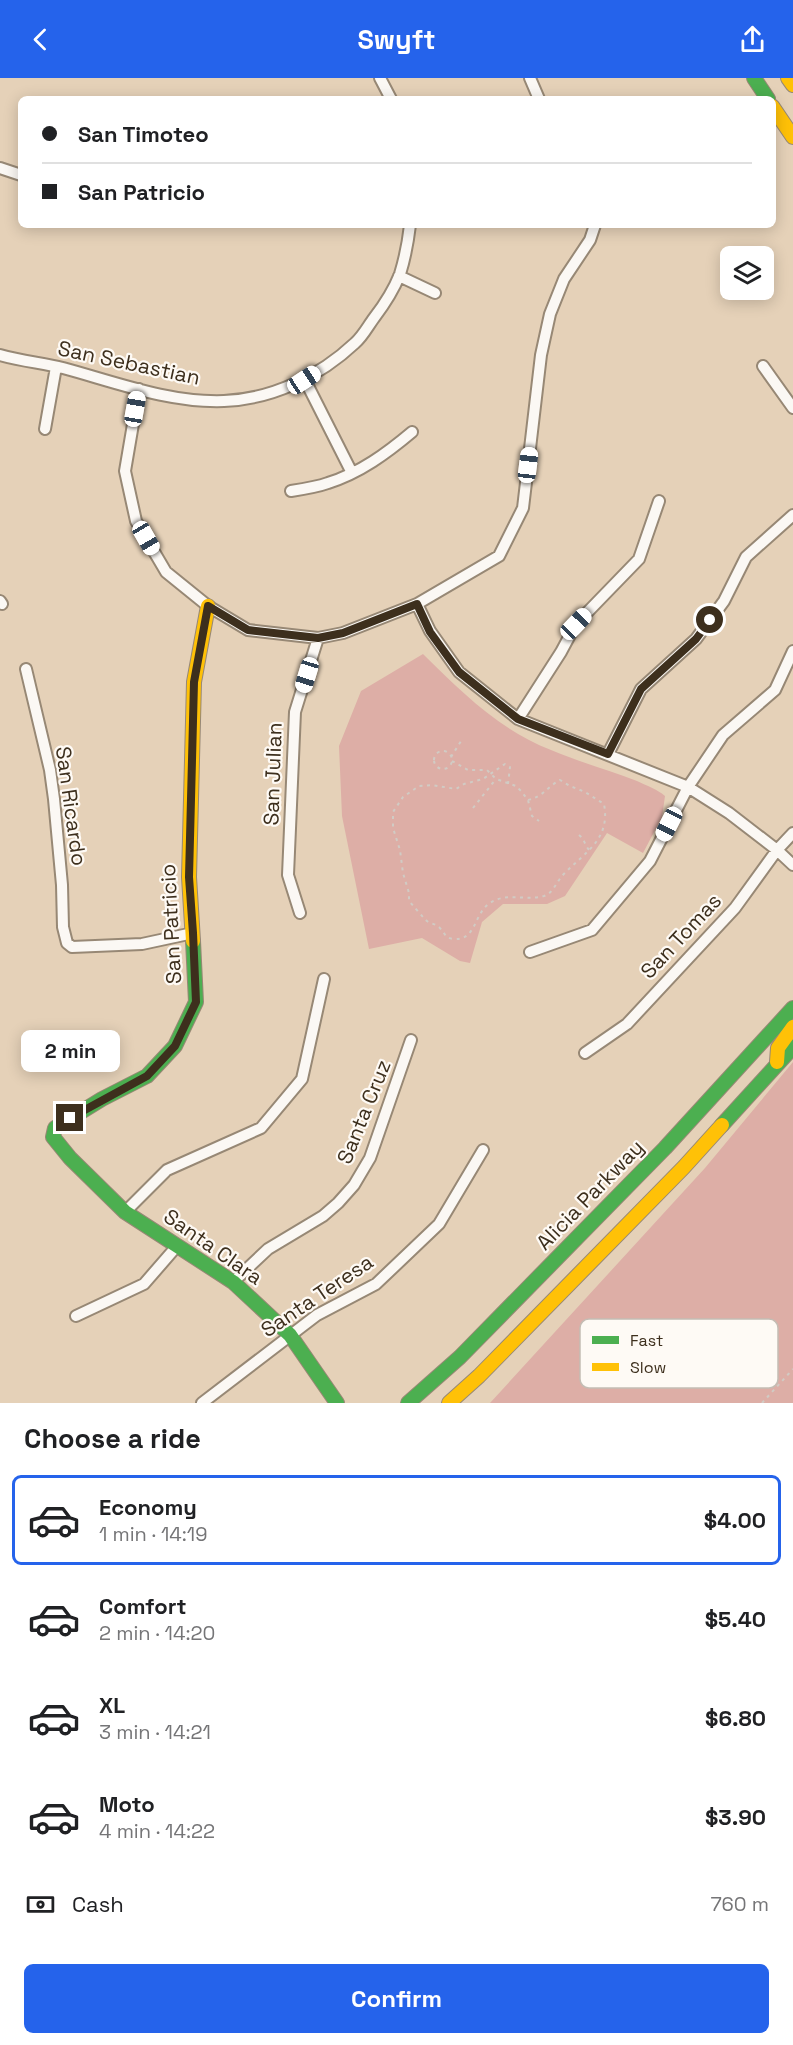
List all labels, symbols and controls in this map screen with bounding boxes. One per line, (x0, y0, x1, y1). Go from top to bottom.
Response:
text: Swyft (358, 22, 435, 57)
icon: back (24, 23, 57, 56)
icon: share (736, 23, 769, 56)
text: San Timoteo (78, 120, 209, 148)
text: San Patricio (78, 178, 205, 206)
map controls (720, 246, 774, 300)
button: layers (720, 246, 774, 300)
street label: San Sebastian (56, 334, 203, 391)
car (284, 363, 324, 397)
car (123, 390, 147, 428)
car (517, 446, 539, 484)
car (129, 518, 163, 558)
car (557, 605, 595, 643)
route start (696, 606, 723, 633)
car (293, 655, 321, 695)
street label: San Julian (257, 722, 288, 826)
street label: San Ricardo (50, 744, 93, 867)
car (653, 804, 685, 844)
street label: San Patricio (154, 863, 187, 985)
street label: San Tomas (634, 887, 727, 984)
callout: 2 min (20, 1031, 119, 1073)
text: 2 min (45, 1038, 96, 1064)
street label: Santa Cruz (330, 1056, 397, 1168)
route end (56, 1104, 83, 1131)
street label: Alicia Parkway (530, 1134, 649, 1256)
street label: Santa Clara (158, 1203, 268, 1291)
street label: Santa Teresa (255, 1248, 378, 1343)
legend (580, 1319, 778, 1388)
text: Fast (630, 1330, 663, 1351)
text: Slow (630, 1357, 666, 1378)
text: Choose a ride (24, 1421, 201, 1456)
icon: car (27, 1493, 81, 1547)
text: Economy (99, 1493, 197, 1521)
text: $4.00 (704, 1506, 766, 1534)
text: 1 min · 14:19 (99, 1521, 207, 1547)
icon: car (27, 1592, 81, 1646)
text: Comfort (99, 1592, 187, 1620)
text: $5.40 (705, 1605, 766, 1633)
text: 2 min · 14:20 (99, 1620, 215, 1646)
icon: car (27, 1691, 81, 1745)
text: XL (99, 1691, 125, 1719)
text: $6.80 (705, 1704, 766, 1732)
text: 3 min · 14:21 (99, 1719, 211, 1745)
icon: car (27, 1790, 81, 1844)
text: Moto (99, 1790, 155, 1818)
text: $3.90 (705, 1803, 766, 1831)
text: 4 min · 14:22 (99, 1818, 215, 1844)
icon: cash (24, 1888, 57, 1921)
text: Cash (72, 1890, 124, 1918)
text: 760 m (710, 1891, 769, 1917)
button: Confirm (24, 1964, 769, 2033)

